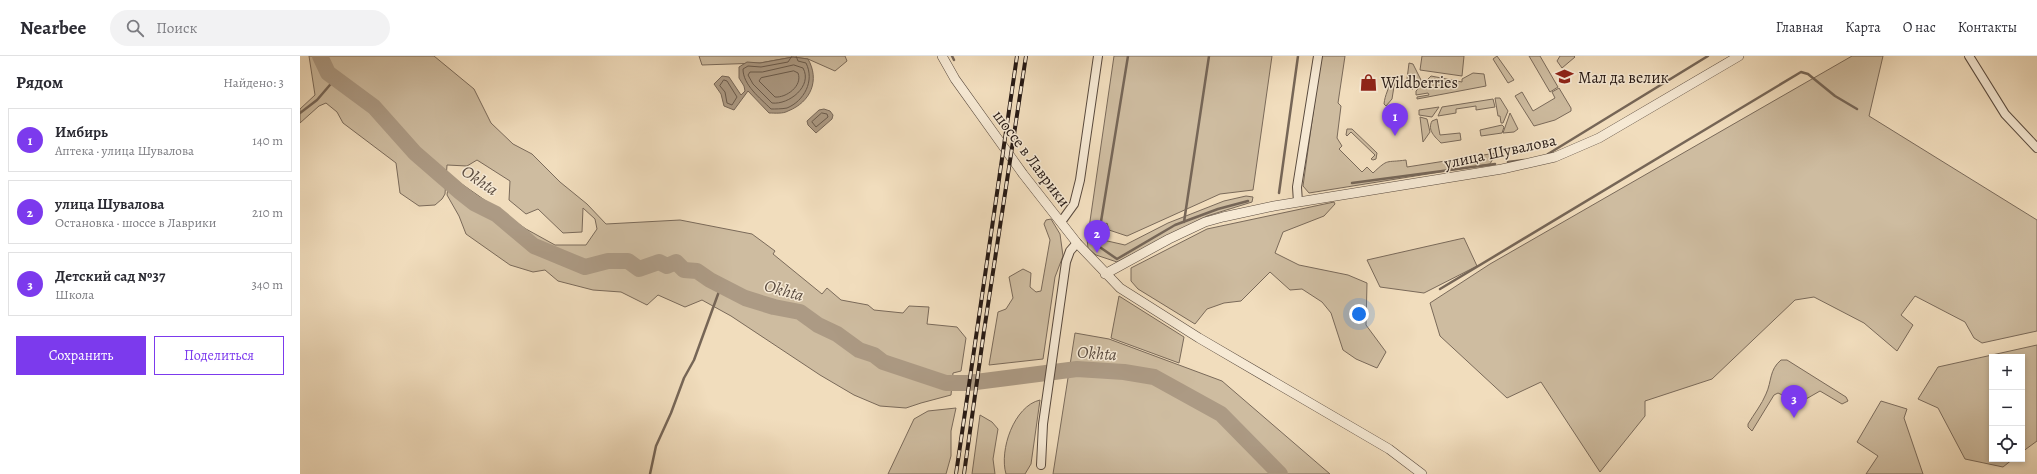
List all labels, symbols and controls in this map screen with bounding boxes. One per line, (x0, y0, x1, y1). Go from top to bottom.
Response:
search box (110, 10, 390, 46)
text: Nearbee (20, 15, 86, 41)
icon: search (124, 17, 146, 39)
text: Поиск (156, 18, 197, 38)
text: Главная (1776, 18, 1823, 37)
text: Карта (1845, 18, 1881, 37)
text: О нас (1903, 18, 1936, 37)
text: Контакты (1958, 18, 2017, 37)
school or university icon: Мал да велик (1555, 67, 1575, 87)
place label: Мал да велик (1578, 67, 1669, 89)
text: Рядом (16, 71, 63, 94)
shop icon: Wildberries (1358, 72, 1378, 92)
place label: Wildberries (1380, 72, 1458, 94)
text: Найдено: 3 (223, 74, 284, 91)
pin: 1 (1382, 103, 1408, 136)
street label: шоссе в Лаврики (987, 106, 1075, 212)
text: Имбирь (55, 122, 108, 142)
street label: улица Шувалова (1441, 129, 1559, 175)
text: 1 (28, 132, 32, 149)
text: 140 m (252, 132, 283, 149)
text: Аптека · улица Шувалова (55, 142, 194, 159)
water label: Okhta (457, 160, 503, 201)
text: улица Шувалова (55, 194, 164, 214)
text: 2 (27, 204, 33, 221)
text: 210 m (252, 204, 283, 221)
text: Остановка · шоссе в Лаврики (55, 214, 216, 231)
pin: 2 (1084, 220, 1110, 253)
text: Детский сад №37 (55, 266, 165, 286)
water label: Okhta (762, 274, 806, 307)
text: 3 (27, 276, 33, 293)
text: 340 m (251, 276, 283, 293)
text: Школа (55, 286, 94, 303)
your location (1349, 304, 1369, 324)
button: Сохранить (16, 336, 146, 375)
button: Поделиться (154, 336, 284, 375)
water label: Okhta (1076, 341, 1118, 366)
map controls (1989, 354, 2025, 462)
button: + (1989, 354, 2025, 390)
pin: 3 (1781, 385, 1807, 418)
button: − (1989, 390, 2025, 426)
button: locate (1989, 426, 2025, 462)

